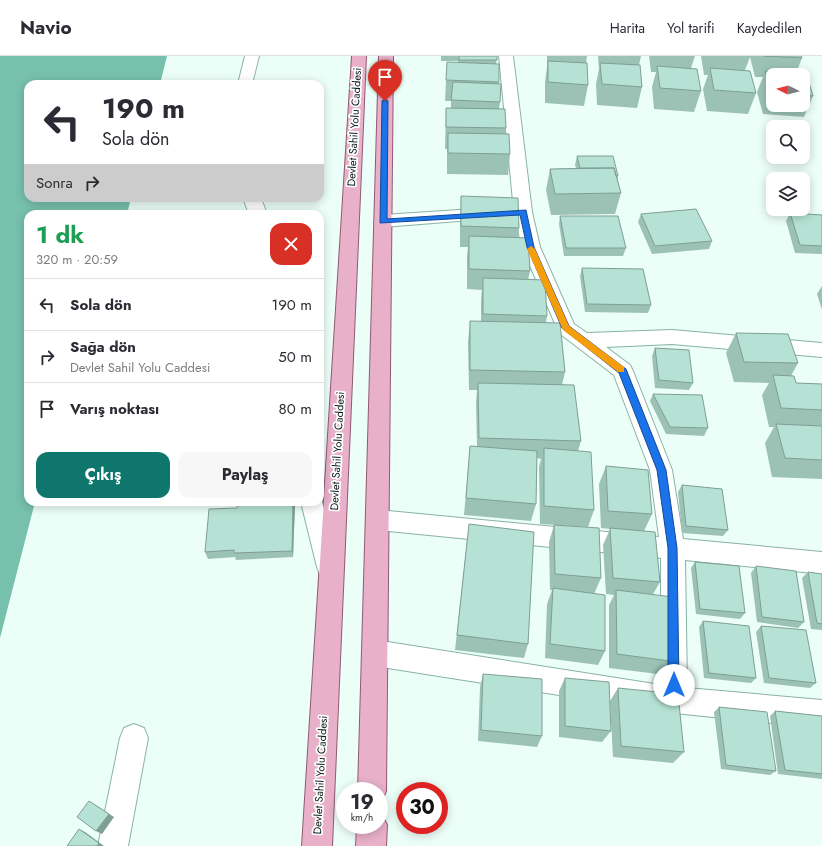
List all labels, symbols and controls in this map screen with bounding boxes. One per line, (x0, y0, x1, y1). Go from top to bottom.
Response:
text: Navio (20, 14, 72, 41)
text: Harita (610, 18, 645, 38)
text: Yol tarifi (667, 18, 715, 38)
text: Kaydedilen (737, 18, 802, 38)
pin (368, 60, 402, 101)
icon: arrive (374, 66, 396, 88)
street label: Devlet Sahil Yolu Caddesi (343, 67, 365, 187)
north arrow (766, 68, 810, 112)
map controls (766, 68, 810, 216)
text: 190 m (102, 88, 185, 129)
icon: left (36, 96, 88, 148)
button: search (766, 120, 810, 164)
text: Sola dön (102, 126, 169, 152)
text: Sonra (36, 172, 73, 194)
icon: right (81, 172, 103, 194)
button: layers (766, 172, 810, 216)
text: 1 dk (36, 217, 84, 252)
button: close (270, 223, 312, 265)
text: 320 m · 20:59 (36, 250, 118, 269)
icon: left (36, 294, 58, 316)
text: Sola dön (70, 294, 132, 316)
text: 190 m (271, 294, 312, 316)
text: Sağa dön (70, 336, 136, 358)
icon: right (36, 346, 58, 368)
text: 50 m (278, 346, 312, 368)
text: Devlet Sahil Yolu Caddesi (70, 358, 210, 377)
street label: Devlet Sahil Yolu Caddesi (326, 391, 348, 511)
icon: arrive (36, 398, 58, 420)
text: Varış noktası (70, 398, 159, 420)
text: 80 m (279, 398, 312, 420)
button: Çıkış (36, 452, 170, 498)
button: Paylaş (178, 452, 312, 498)
position arrow (653, 664, 695, 706)
street label: Devlet Sahil Yolu Caddesi (309, 715, 331, 835)
speed limit sign: 30 (396, 782, 448, 834)
text: 19 (350, 788, 374, 817)
text: km/h (351, 810, 373, 825)

